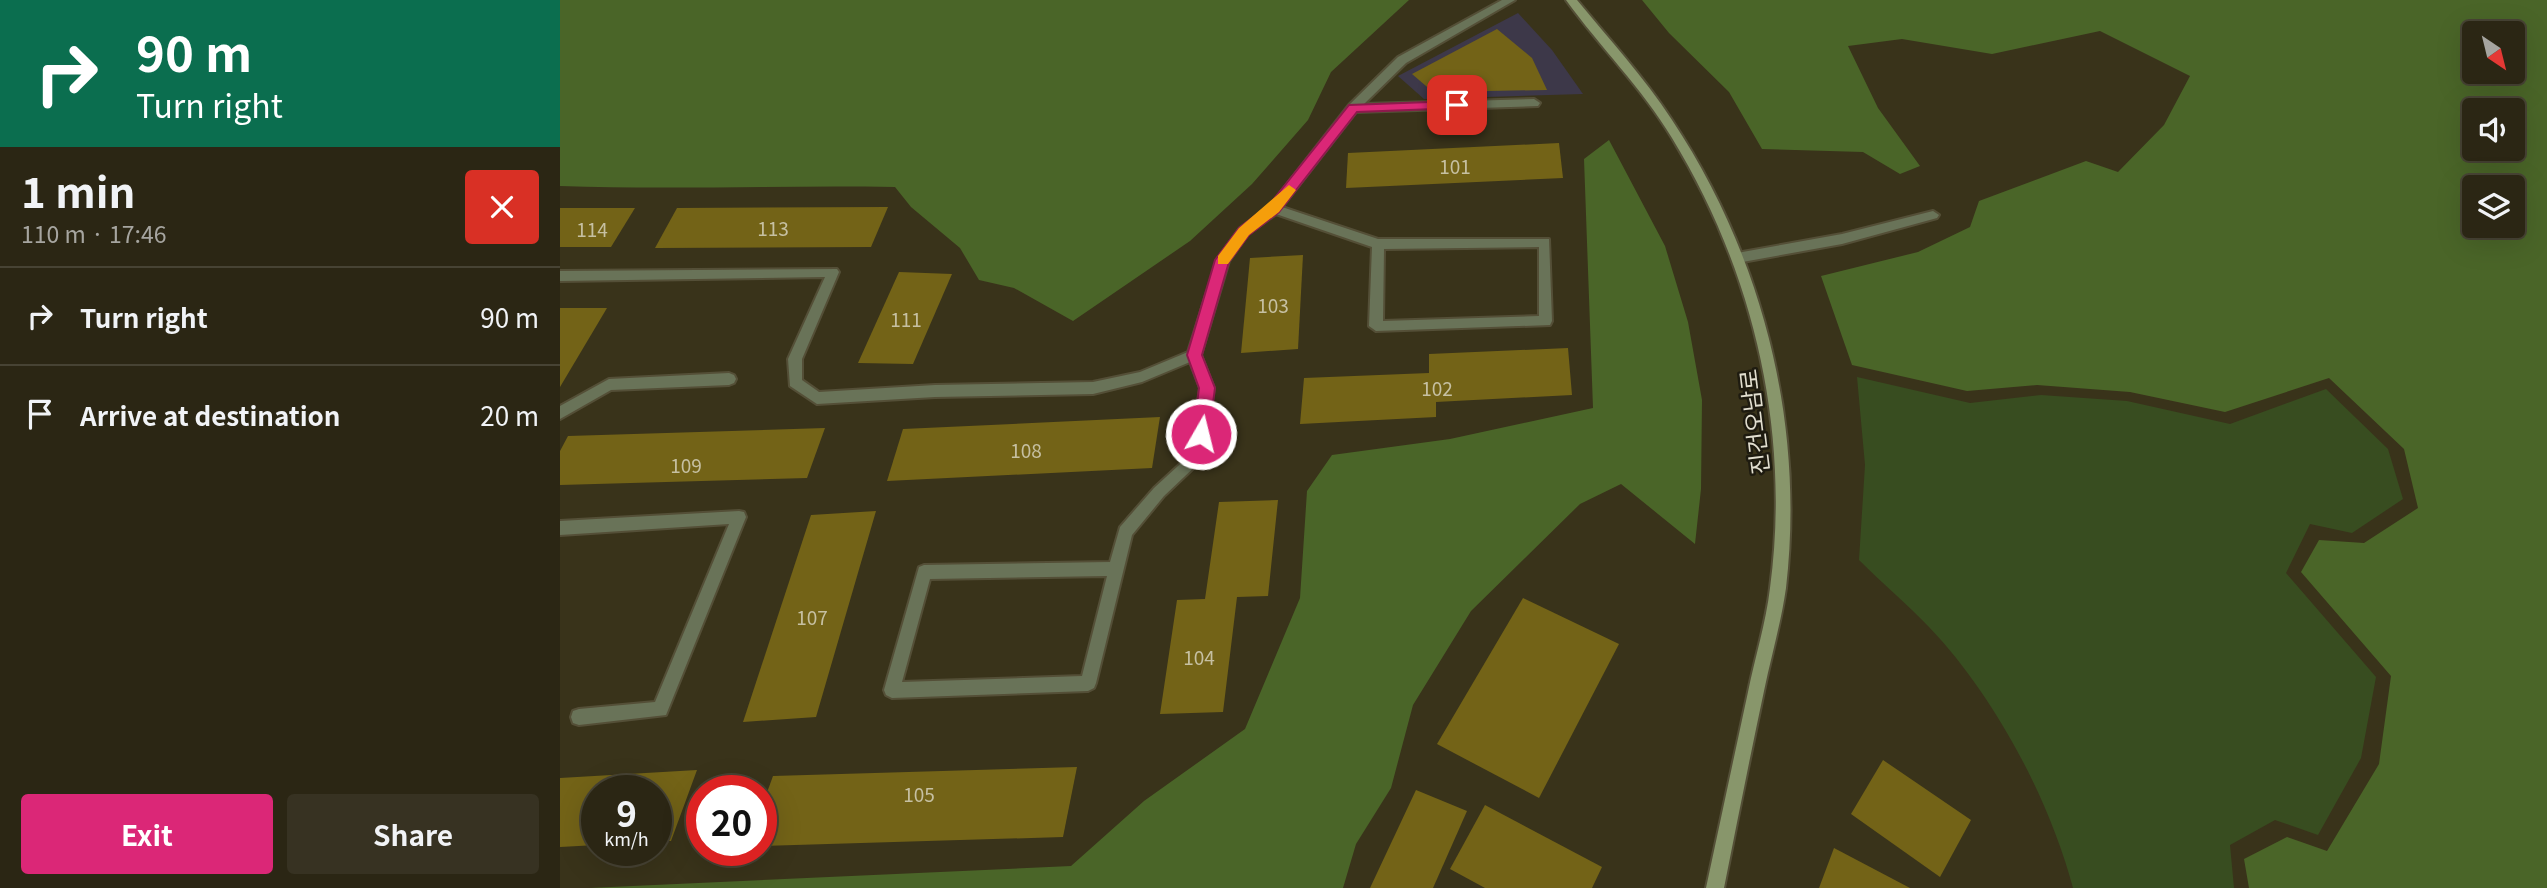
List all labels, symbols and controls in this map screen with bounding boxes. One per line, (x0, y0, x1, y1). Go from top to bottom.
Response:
text: 90 m (136, 15, 252, 86)
north arrow (2462, 21, 2525, 84)
map controls (2462, 21, 2525, 238)
icon: right (21, 28, 112, 119)
pin (1427, 75, 1487, 135)
text: Turn right (136, 81, 283, 127)
icon: arrive (1438, 86, 1476, 124)
button: sound (2462, 98, 2525, 161)
house number: 101 (1439, 152, 1471, 179)
text: 1 min (21, 159, 136, 220)
button: close (465, 170, 539, 244)
button: layers (2462, 175, 2525, 238)
house number: 113 (757, 214, 789, 241)
house number: 114 (576, 215, 608, 242)
text: 110 m · 17:46 (21, 216, 166, 250)
house number: 103 (1257, 291, 1289, 318)
icon: right (21, 297, 59, 335)
text: Turn right (80, 298, 208, 335)
text: 90 m (480, 298, 539, 335)
house number: 111 (890, 305, 922, 332)
street label: 진건오남로 (1730, 367, 1776, 477)
house number: 102 (1421, 374, 1453, 401)
icon: arrive (21, 395, 59, 433)
text: Arrive at destination (80, 396, 341, 433)
text: 20 m (480, 396, 539, 433)
position arrow (1164, 397, 1238, 471)
house number: 108 (1010, 436, 1042, 463)
house number: 109 (670, 451, 702, 478)
house number: 107 (796, 603, 828, 630)
house number: 104 (1183, 643, 1215, 670)
speed limit sign: 20 (686, 775, 777, 866)
house number: 105 (903, 780, 935, 807)
text: 9 (616, 786, 637, 837)
button: Exit (21, 794, 273, 874)
button: Share (287, 794, 539, 874)
text: km/h (604, 825, 649, 851)

